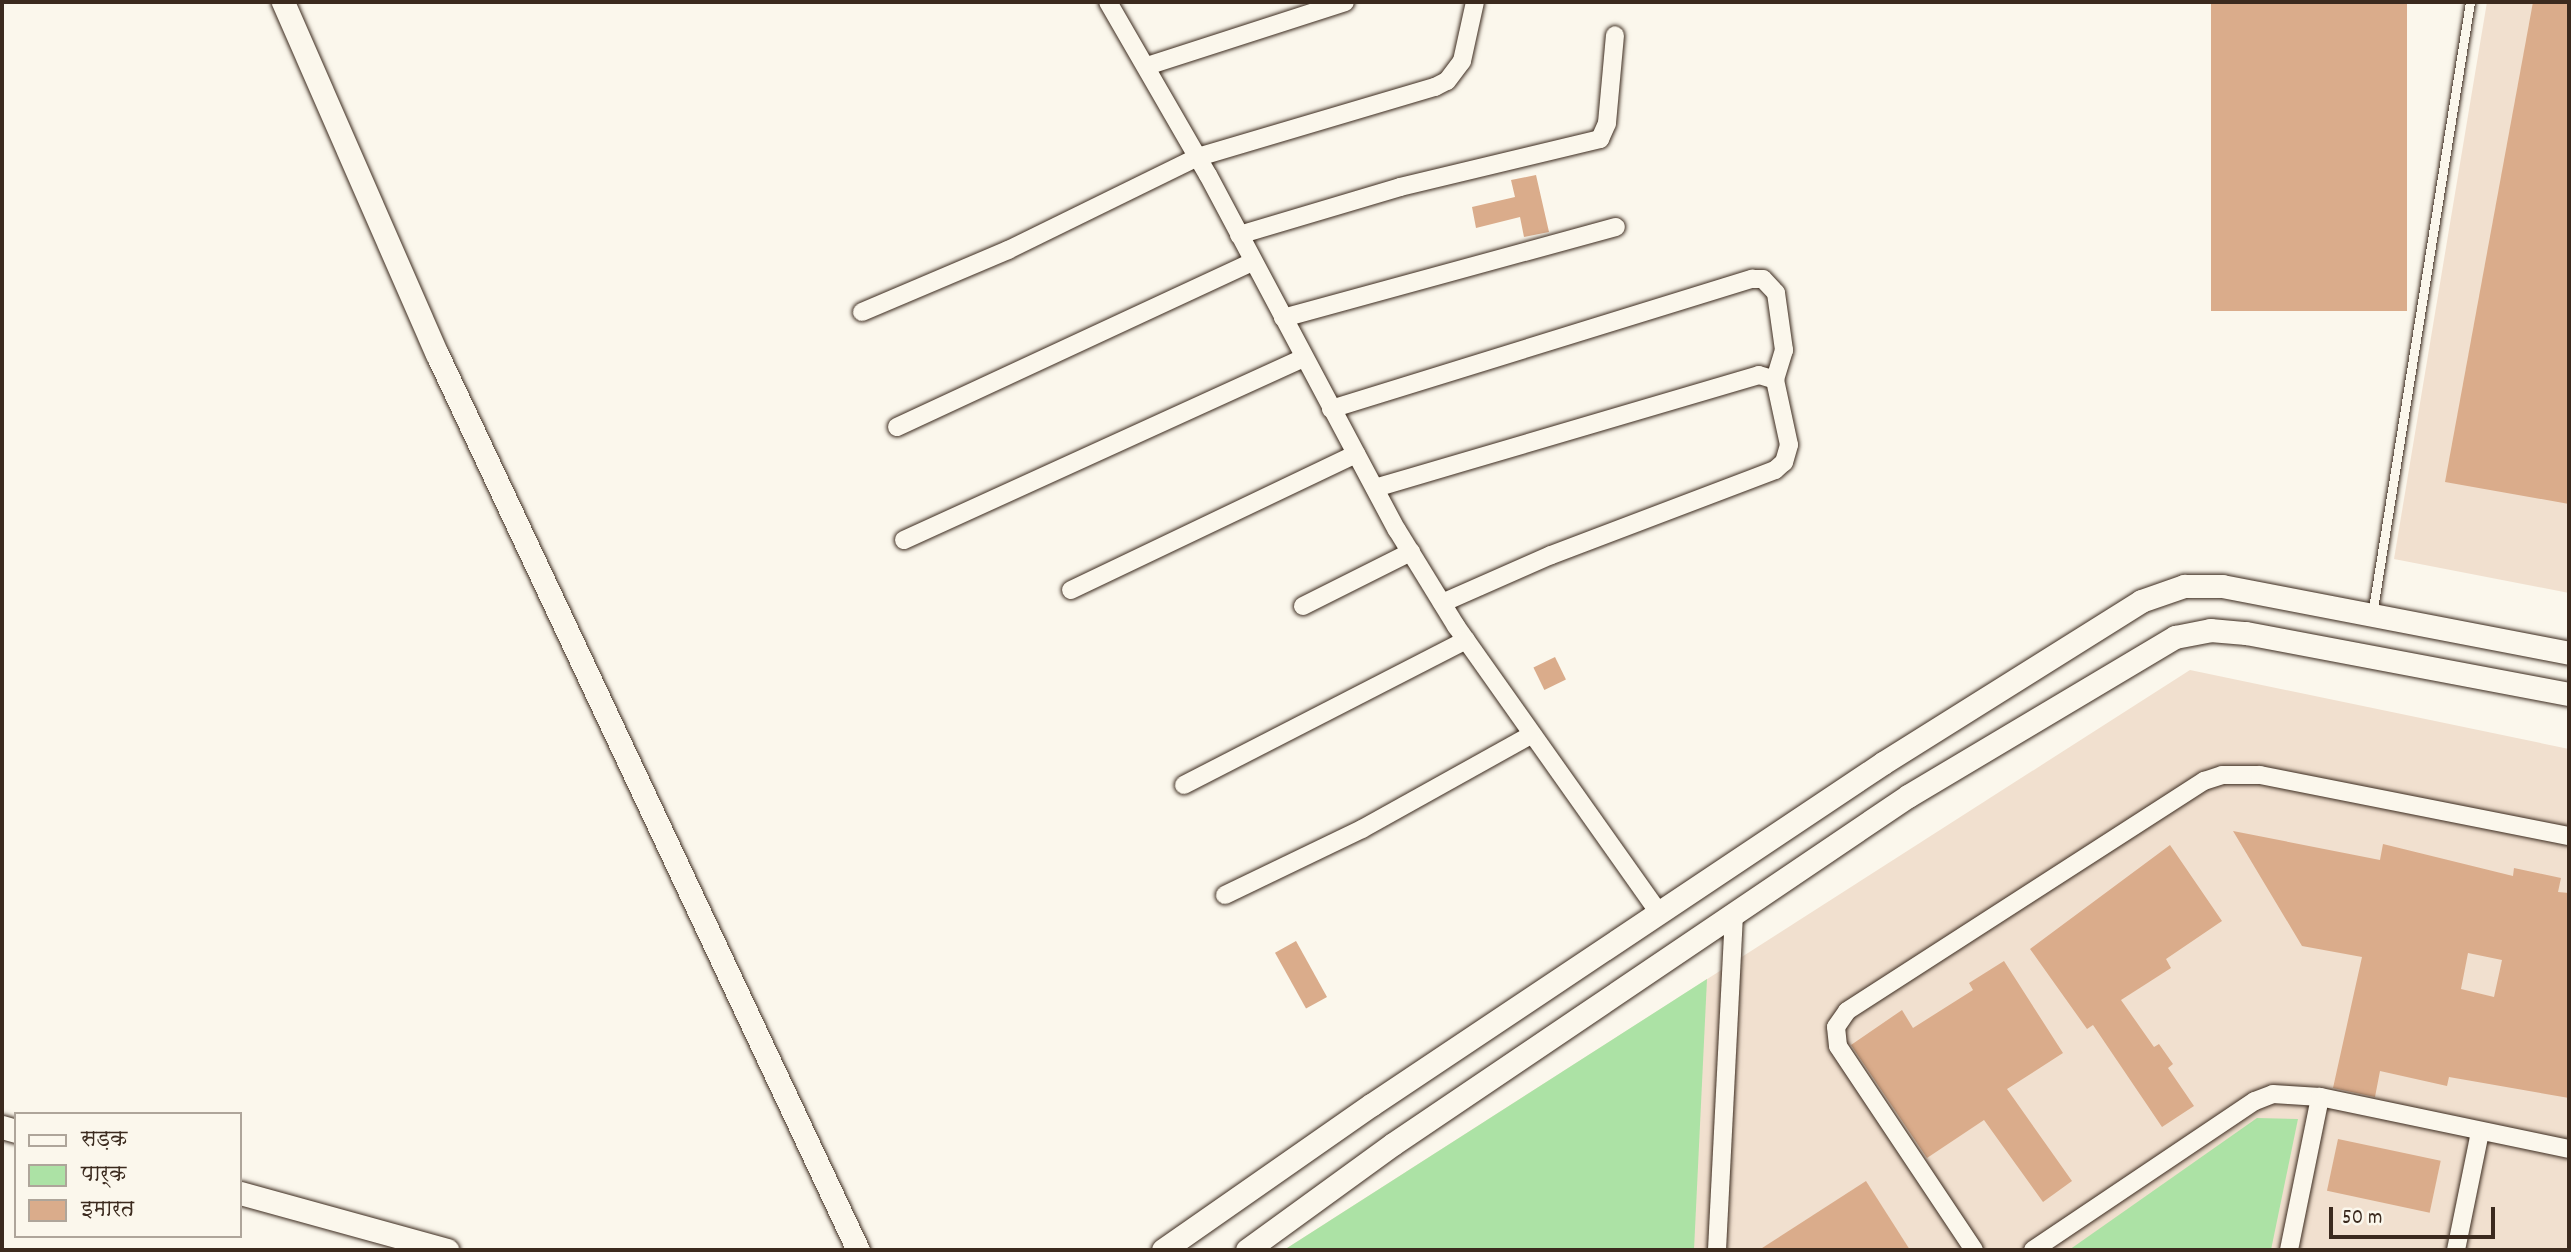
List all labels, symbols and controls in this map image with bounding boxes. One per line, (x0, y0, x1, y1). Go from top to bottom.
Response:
legend (14, 1112, 242, 1238)
text: सड़क (81, 1126, 127, 1156)
text: पार्क (81, 1161, 127, 1191)
scale bar (2333, 1192, 2499, 1236)
text: इमारत (81, 1196, 134, 1226)
text: 50 m (2342, 1204, 2382, 1234)

